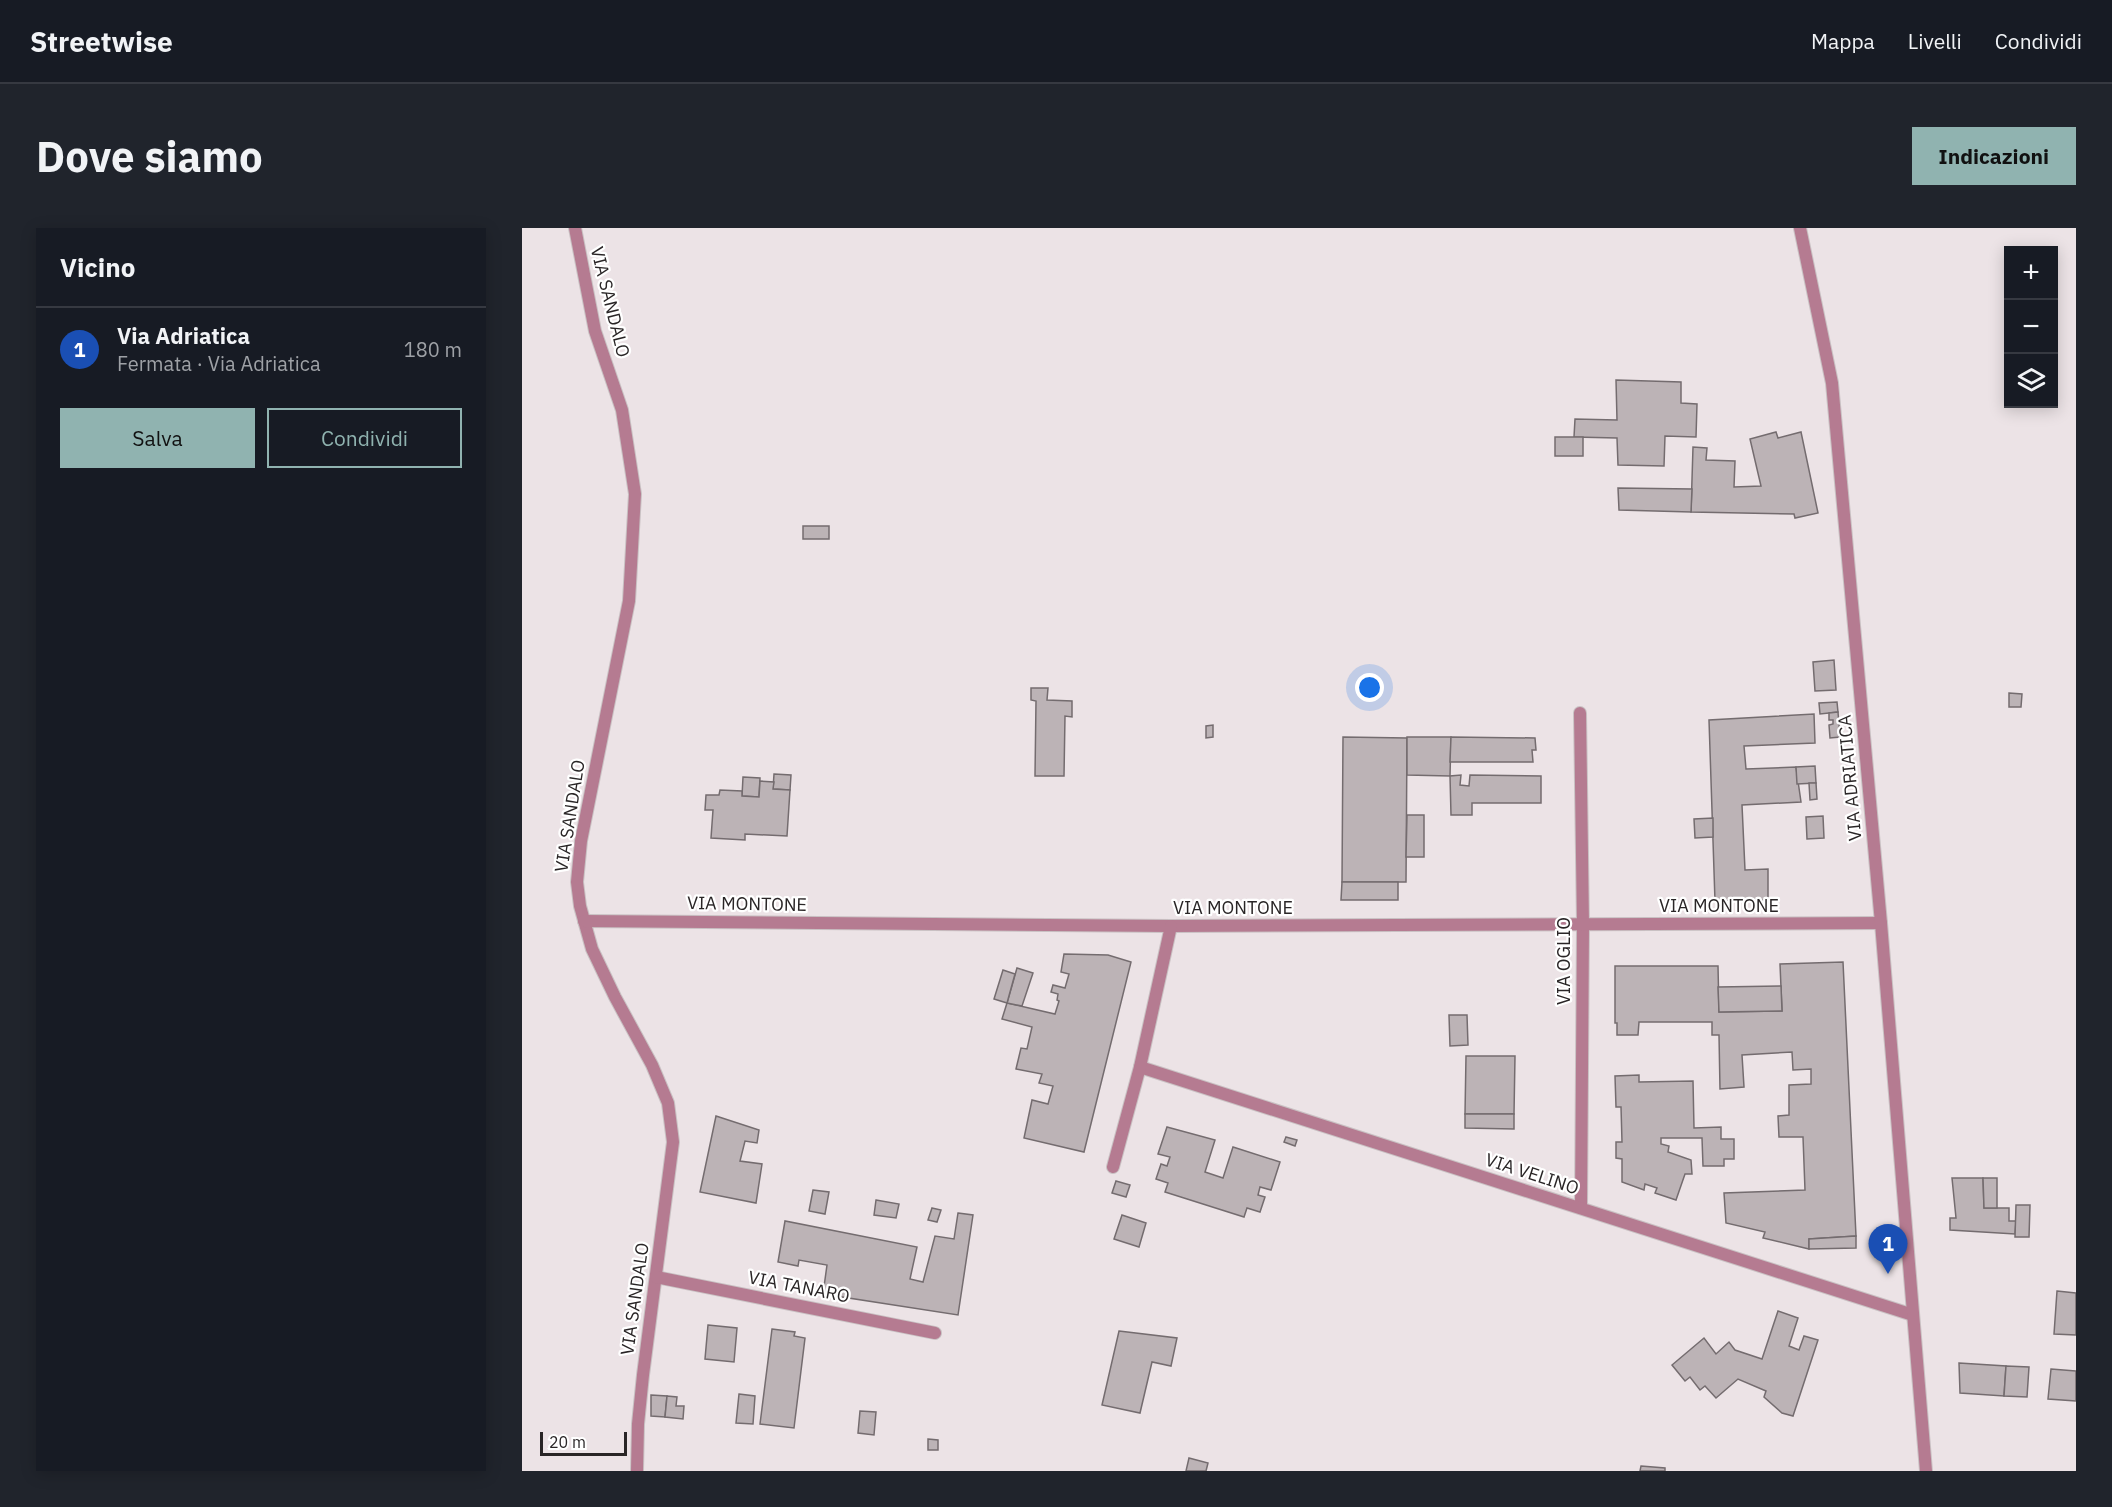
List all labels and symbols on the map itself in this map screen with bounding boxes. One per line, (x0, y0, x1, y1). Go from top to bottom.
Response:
street label: VIA SANDALO (586, 244, 635, 360)
your location (1355, 673, 1384, 702)
street label: VIA ADRIATICA (1832, 713, 1866, 842)
street label: VIA SANDALO (549, 758, 590, 874)
street label: VIA MONTONE (687, 891, 807, 916)
street label: VIA MONTONE (1659, 894, 1779, 917)
street label: VIA MONTONE (1173, 896, 1293, 919)
street label: VIA OGLIO (1552, 917, 1575, 1005)
street label: VIA VELINO (1482, 1148, 1582, 1199)
pin: 1 (1868, 1224, 1908, 1274)
street label: VIA SANDALO (615, 1241, 654, 1357)
street label: VIA TANARO (746, 1265, 852, 1308)
scale bar (540, 1429, 627, 1456)

